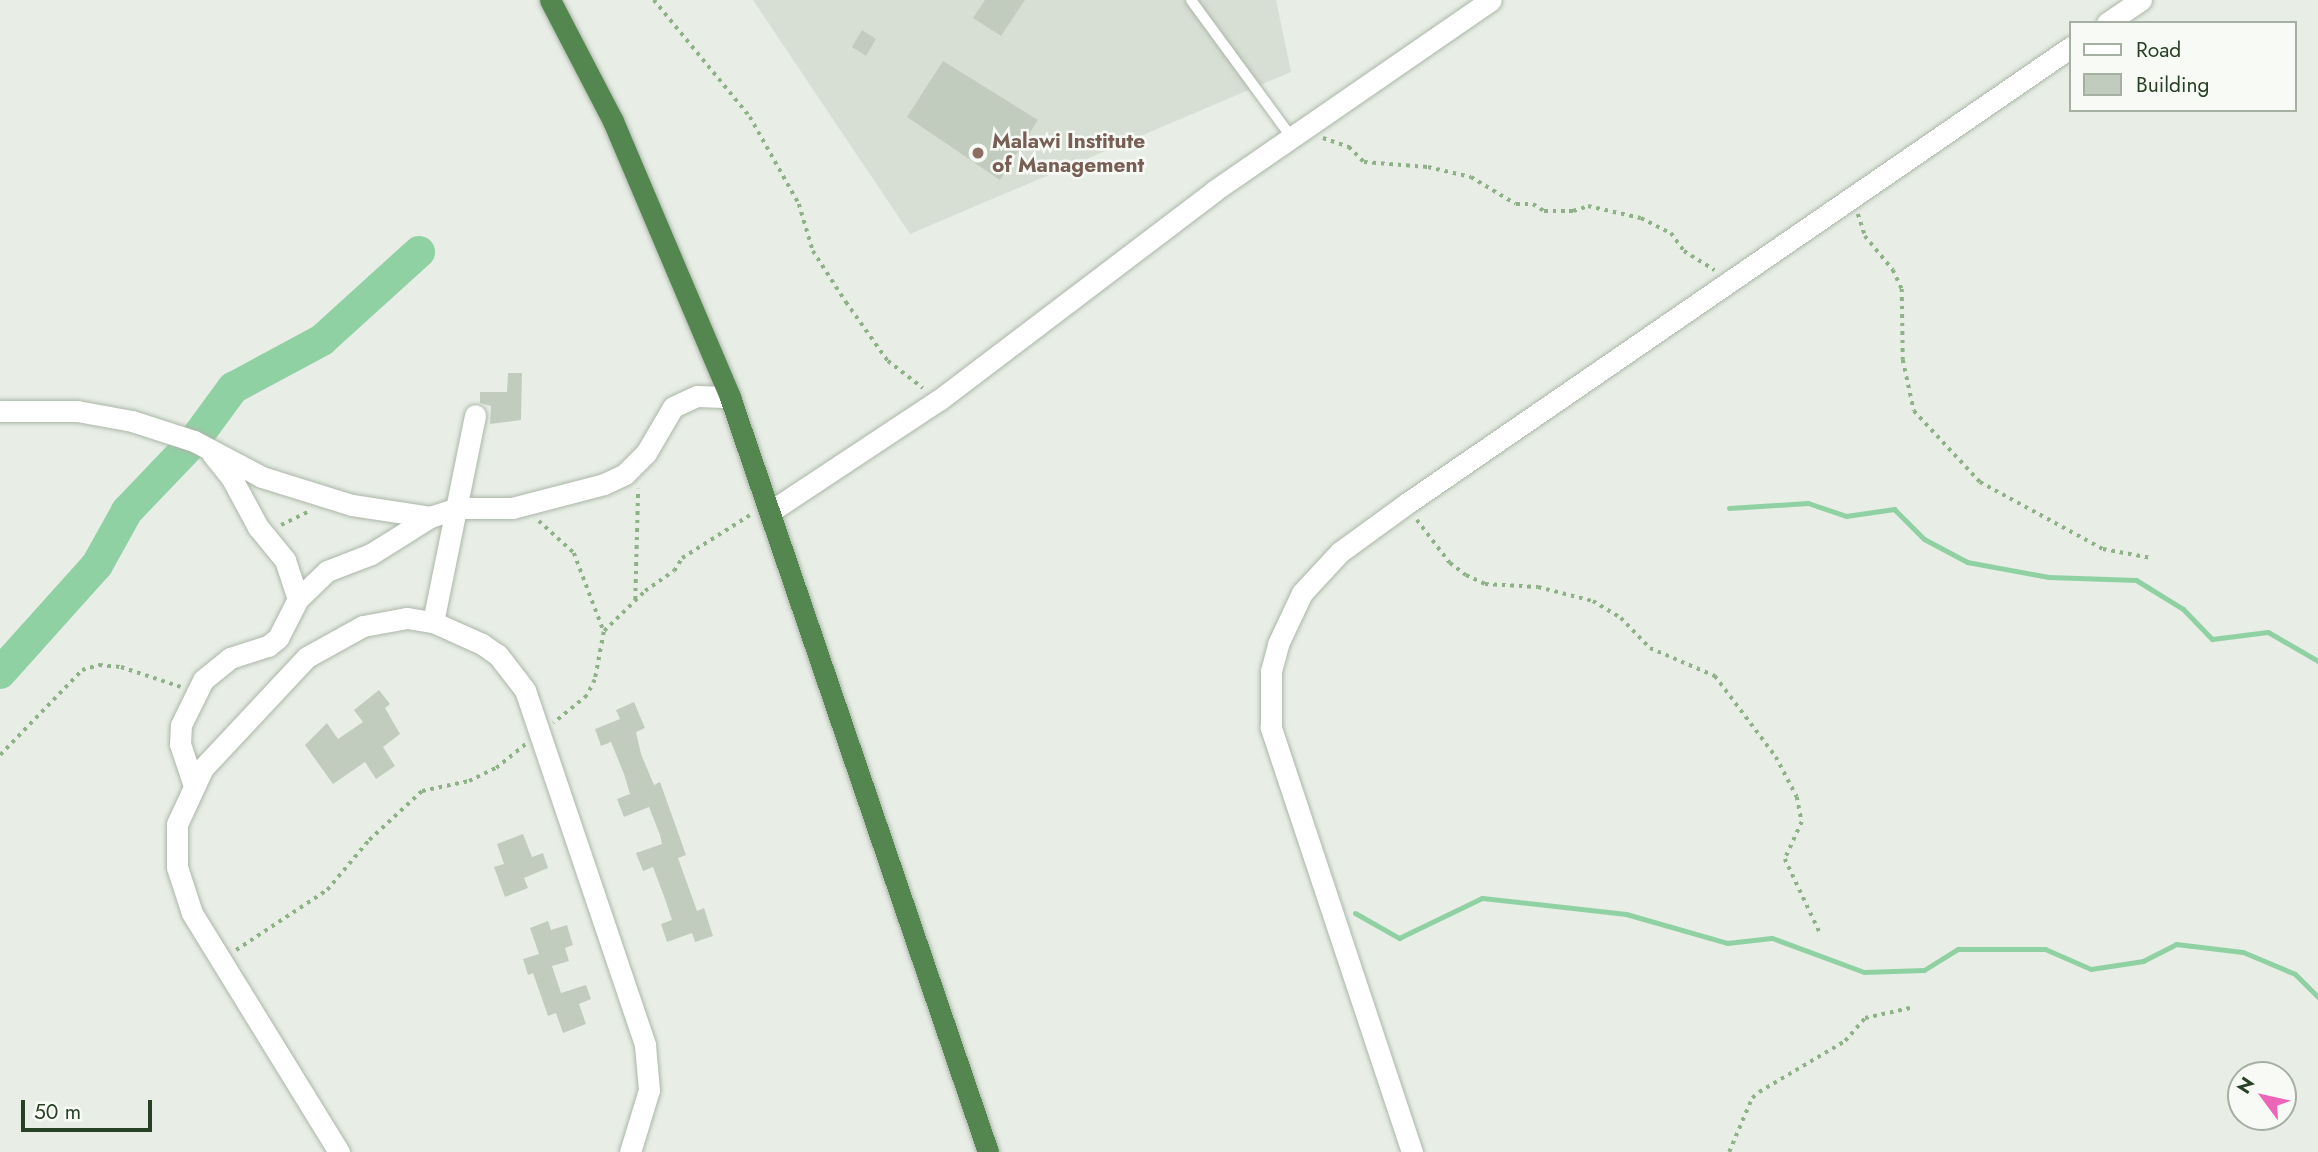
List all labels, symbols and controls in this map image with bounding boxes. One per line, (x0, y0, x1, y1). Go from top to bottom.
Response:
legend (2070, 21, 2297, 112)
text: Road (2136, 35, 2181, 65)
text: Building (2136, 70, 2209, 100)
place label: Malawi Institute of Management (992, 128, 1145, 178)
marker: Malawi Institute of Management (970, 145, 986, 161)
north arrow (2227, 1061, 2297, 1131)
text: N (2230, 1072, 2261, 1099)
scale bar (24, 1086, 156, 1130)
text: 50 m (34, 1097, 81, 1127)

